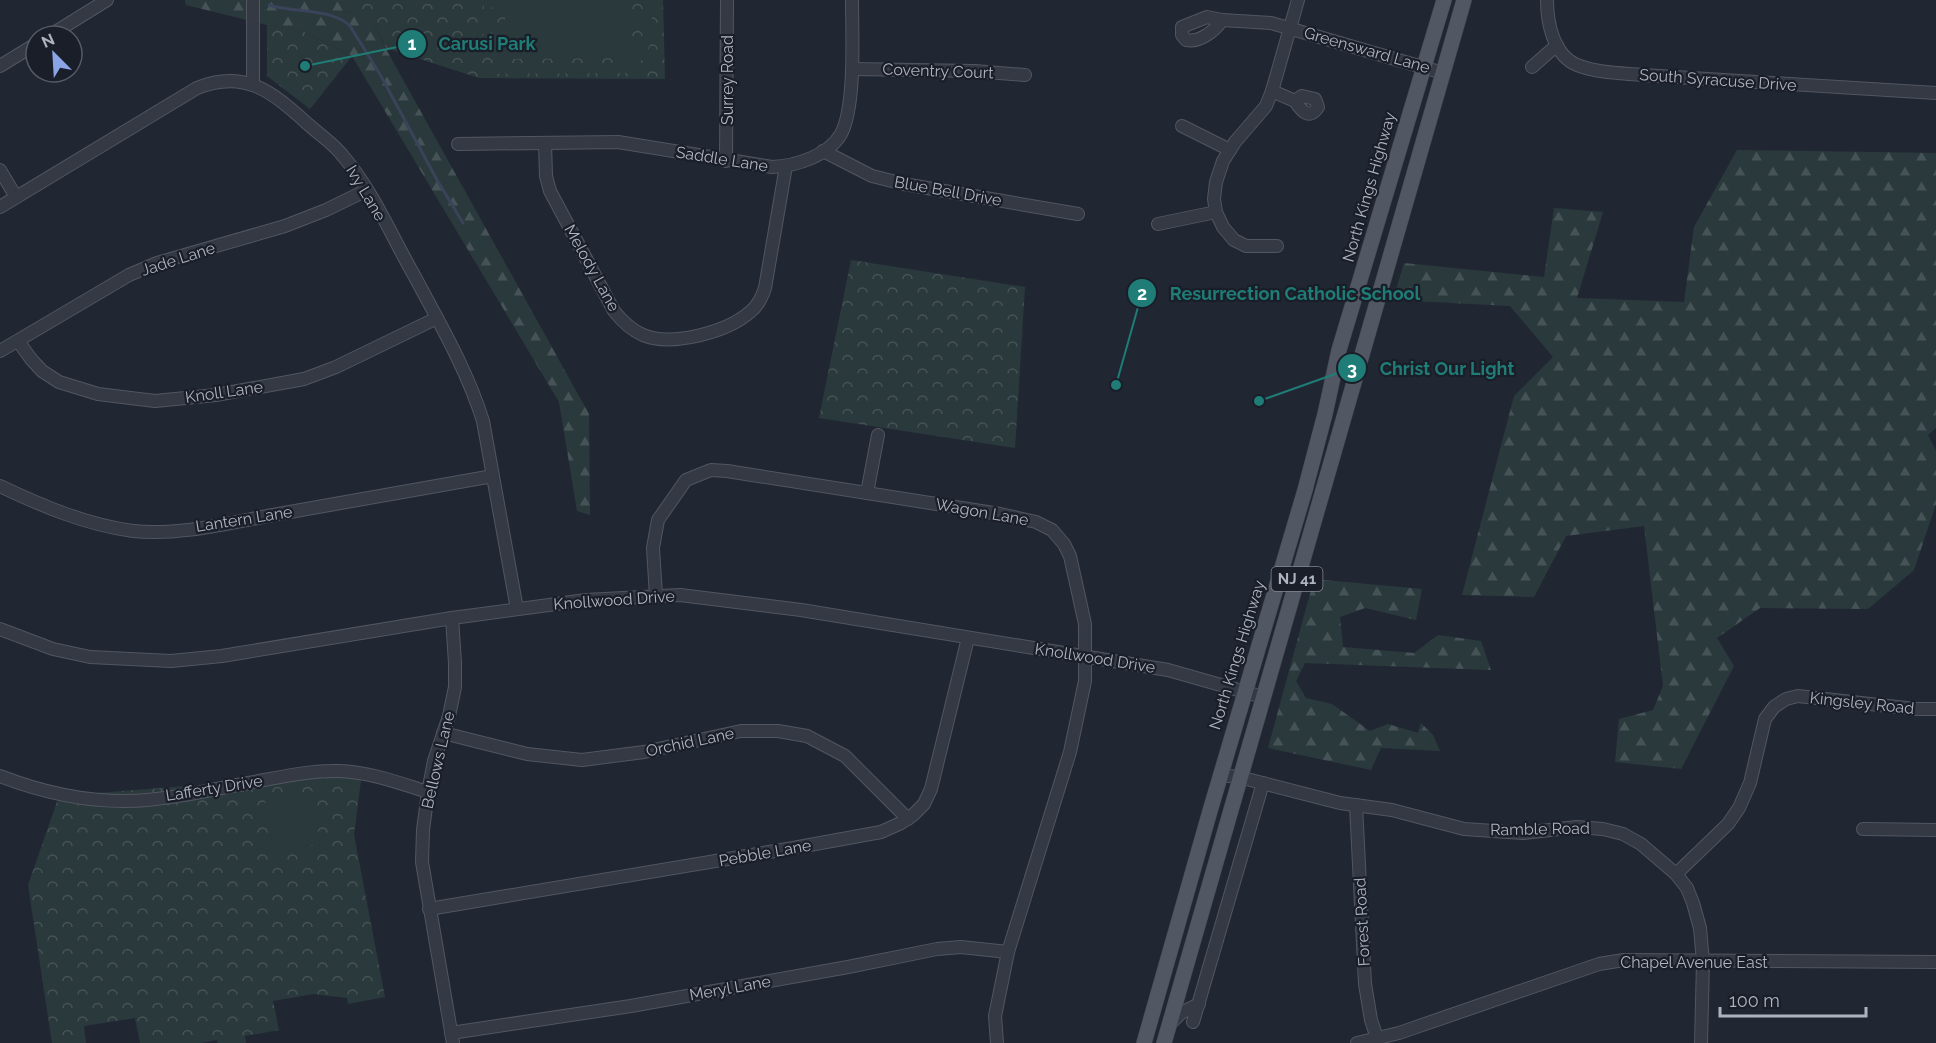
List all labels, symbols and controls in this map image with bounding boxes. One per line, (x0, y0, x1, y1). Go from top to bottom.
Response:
street label: Greensward Lane (1302, 23, 1432, 77)
north arrow (24, 24, 84, 84)
callout: Carusi Park (397, 26, 548, 62)
text: N (39, 30, 58, 52)
text: 1 (408, 33, 417, 54)
text: Carusi Park (438, 33, 536, 54)
street label: Surrey Road (718, 35, 737, 125)
street label: Coventry Court (882, 60, 995, 82)
street label: South Syracuse Drive (1639, 65, 1797, 95)
street label: North Kings Highway (1338, 109, 1400, 264)
street label: Saddle Lane (675, 142, 769, 176)
street label: Ivy Lane (342, 162, 390, 224)
street label: Blue Bell Drive (893, 172, 1003, 210)
street label: Melody Lane (560, 221, 624, 315)
street label: Jade Lane (139, 238, 217, 280)
callout: Resurrection Catholic School (1127, 275, 1432, 311)
text: 2 (1137, 283, 1147, 304)
text: Resurrection Catholic School (1170, 283, 1421, 304)
callout: Christ Our Light (1337, 350, 1526, 386)
text: 3 (1347, 358, 1357, 379)
text: Christ Our Light (1380, 358, 1514, 379)
street label: Knoll Lane (184, 377, 264, 407)
street label: Wagon Lane (934, 494, 1030, 530)
street label: Lantern Lane (194, 502, 294, 536)
road number: NJ 41 (1272, 567, 1322, 591)
street label: North Kings Highway (1205, 578, 1269, 732)
street label: Knollwood Drive (553, 586, 675, 614)
street label: Knollwood Drive (1033, 639, 1157, 677)
street label: Kingsley Road (1809, 688, 1915, 718)
street label: Bellows Lane (418, 709, 458, 811)
street label: Orchid Lane (644, 723, 736, 761)
street label: Lafferty Drive (164, 771, 264, 805)
street label: Ramble Road (1490, 819, 1590, 839)
street label: Pebble Lane (717, 836, 813, 870)
street label: Forest Road (1350, 877, 1374, 967)
street label: Chapel Avenue East (1620, 953, 1768, 972)
street label: Meryl Lane (688, 971, 772, 1005)
scale bar (1720, 980, 1866, 1018)
text: 100 m (1729, 990, 1780, 1011)

